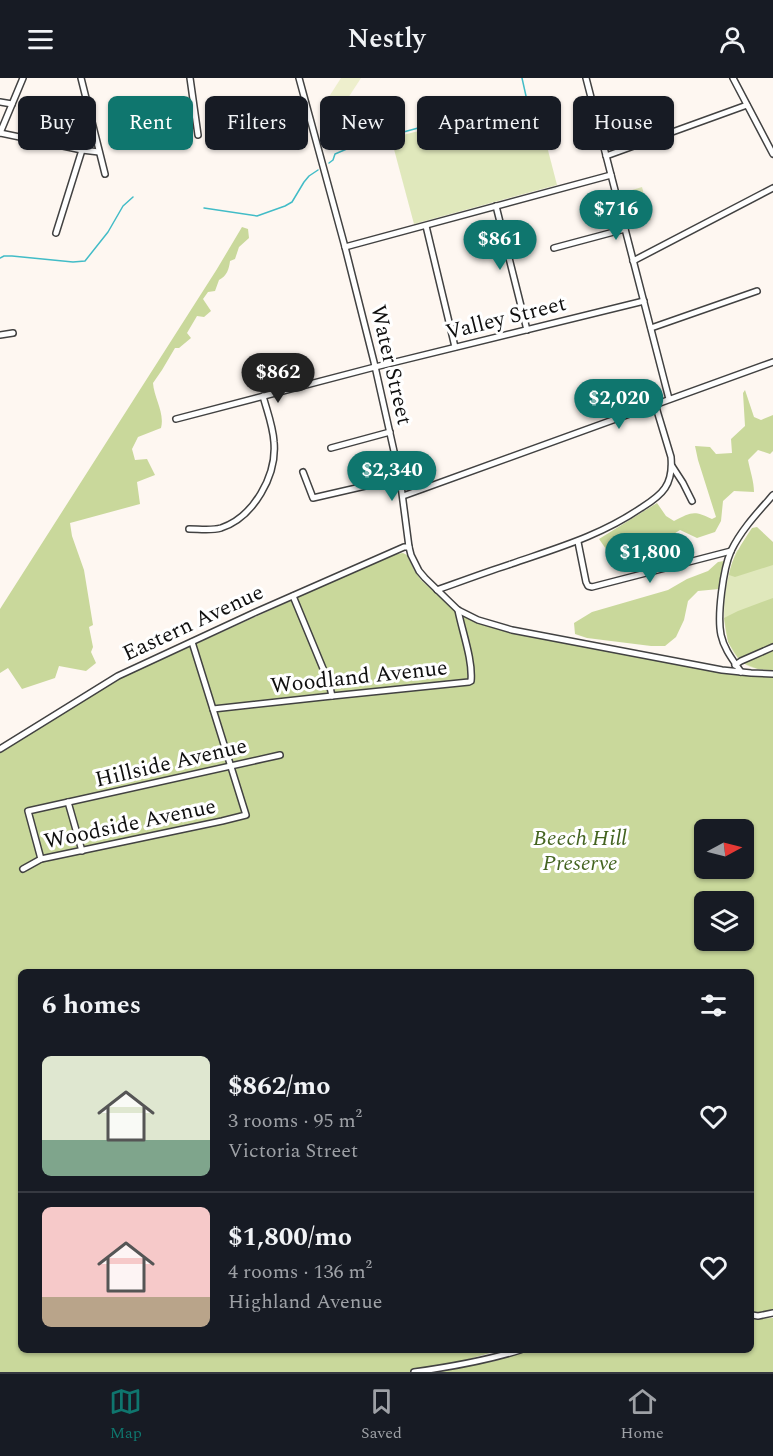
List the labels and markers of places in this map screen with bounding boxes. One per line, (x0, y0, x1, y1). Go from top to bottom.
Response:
pin: $716 (580, 190, 652, 241)
pin: $861 (464, 220, 536, 271)
pin: $862 (242, 353, 314, 404)
pin: $2,020 (570, 379, 668, 430)
pin: $2,340 (343, 451, 441, 502)
pin: $1,800 (601, 533, 699, 584)

